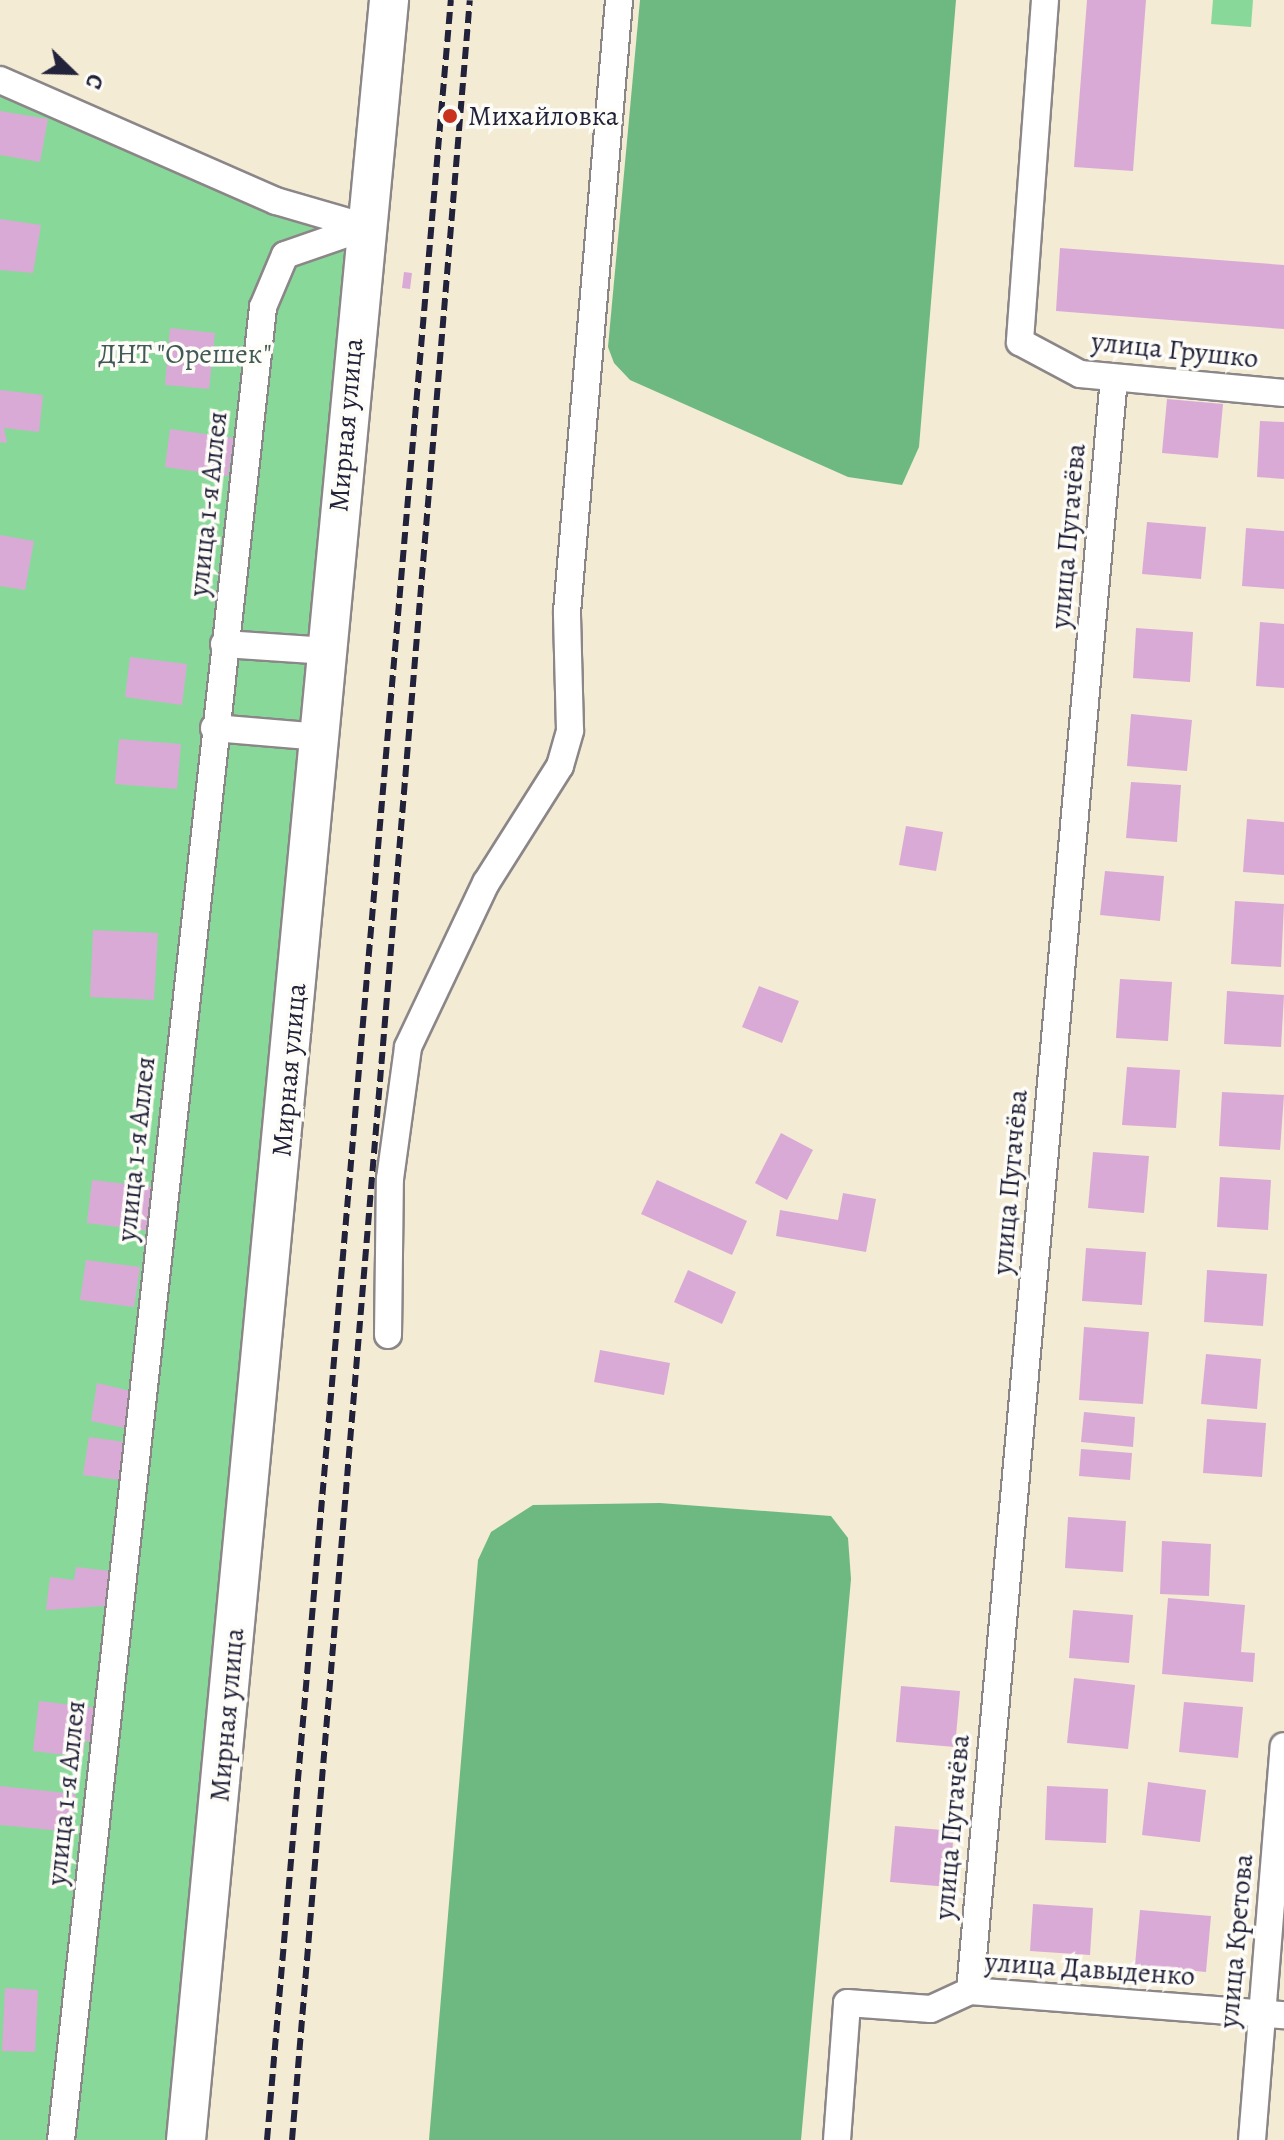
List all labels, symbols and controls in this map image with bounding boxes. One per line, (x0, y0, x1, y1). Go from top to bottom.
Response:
north arrow (32, 32, 112, 112)
text: С (78, 69, 111, 93)
place label: Михайловка (468, 99, 619, 133)
marker: Михайловка (439, 105, 461, 127)
street label: улица Грушко (1090, 325, 1260, 375)
park label: ДНТ "Орешек" (98, 337, 272, 371)
street label: Мирная улица (322, 337, 370, 513)
street label: улица 1-я Аллея (182, 410, 234, 598)
street label: улица Пугачёва (1043, 442, 1093, 630)
street label: Мирная улица (265, 982, 313, 1158)
street label: улица 1-я Аллея (110, 1055, 162, 1243)
street label: улица Пугачёва (985, 1088, 1035, 1276)
street label: Мирная улица (203, 1627, 251, 1803)
street label: улица 1-я Аллея (40, 1699, 92, 1887)
street label: улица Пугачёва (927, 1733, 977, 1921)
street label: улица Кретова (1212, 1853, 1260, 2029)
street label: улица Давыденко (984, 1945, 1196, 1993)

